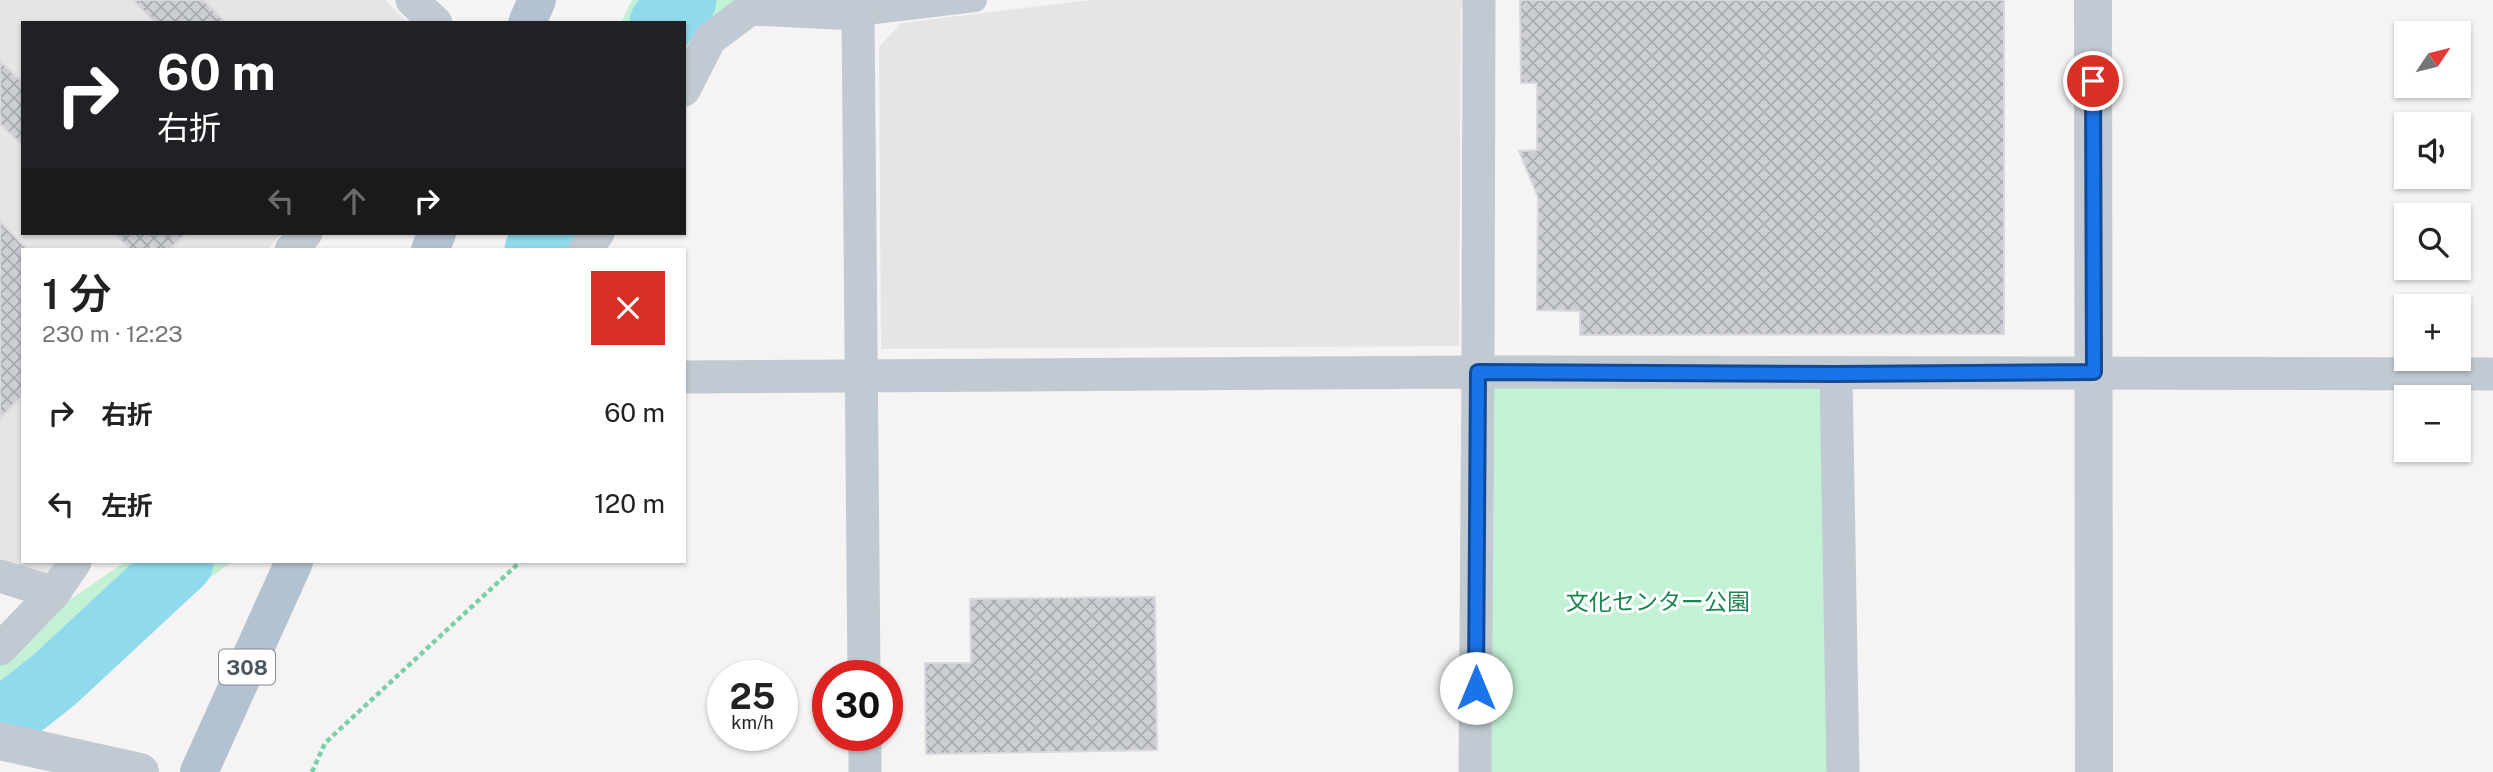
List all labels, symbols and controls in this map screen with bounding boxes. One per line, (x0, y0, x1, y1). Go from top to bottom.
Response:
north arrow (2394, 21, 2471, 98)
map controls (2394, 21, 2471, 462)
text: 60 m (157, 43, 276, 101)
icon: right (42, 49, 133, 140)
pin (2063, 51, 2123, 111)
icon: arrive (2074, 62, 2112, 100)
text: 右折 (157, 109, 221, 146)
button: sound (2394, 112, 2471, 189)
icon: left (262, 182, 300, 220)
icon: ahead (335, 182, 373, 220)
icon: right (408, 182, 446, 220)
button: search (2394, 203, 2471, 280)
text: 1 分 (42, 269, 111, 318)
button: close (591, 271, 665, 345)
button: + (2394, 294, 2471, 371)
text: 230 m · 12:23 (42, 320, 183, 347)
button: − (2394, 385, 2471, 462)
icon: right (42, 394, 80, 432)
text: 60 m (604, 397, 665, 428)
text: 右折 (101, 399, 153, 430)
icon: left (42, 485, 80, 523)
text: 120 m (594, 488, 665, 519)
text: 左折 (101, 490, 153, 521)
park label: 文化センター公園 (1566, 588, 1750, 615)
road number: 308 (219, 650, 275, 684)
position arrow (1439, 651, 1513, 725)
speed limit sign: 30 (812, 660, 903, 751)
text: 25 (730, 676, 775, 717)
text: km/h (731, 712, 774, 733)

